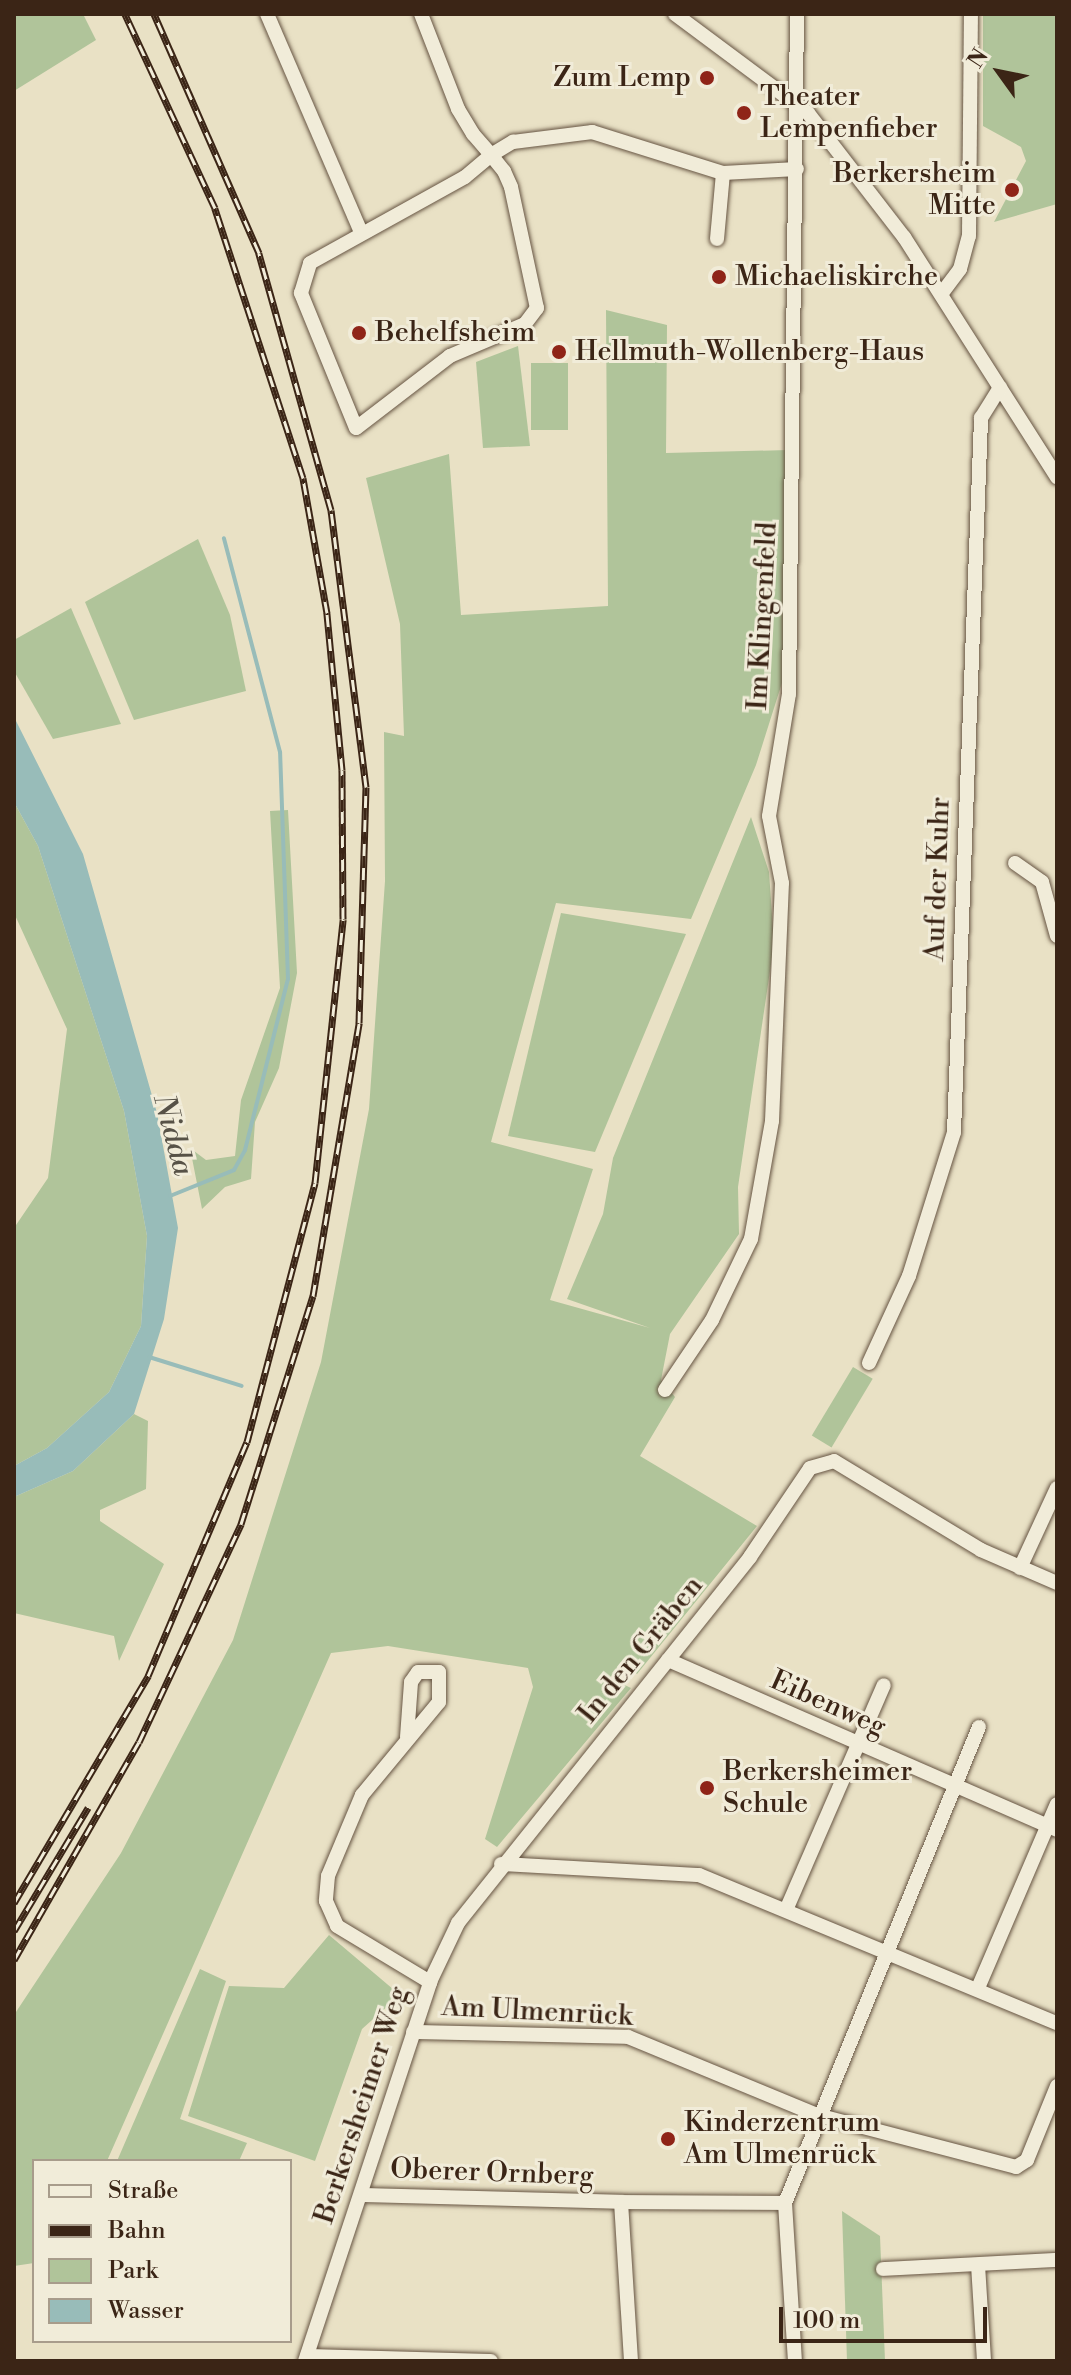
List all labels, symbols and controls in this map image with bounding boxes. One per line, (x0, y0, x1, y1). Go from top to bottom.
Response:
north arrow (959, 32, 1039, 112)
text: N (962, 44, 995, 73)
place label: Zum Lemp (553, 61, 691, 95)
marker: Zum Lemp (698, 69, 716, 87)
place label: Theater Lempenfieber (760, 80, 938, 146)
marker: Theater Lempenfieber (735, 104, 753, 122)
place label: Berkersheim Mitte (833, 157, 996, 223)
marker: Berkersheim Mitte (1003, 181, 1021, 199)
place label: Michaeliskirche (735, 260, 938, 294)
marker: Michaeliskirche (710, 268, 728, 286)
place label: Behelfsheim (375, 316, 535, 350)
marker: Behelfsheim (350, 324, 368, 342)
place label: Hellmuth-Wollenberg-Haus (575, 335, 924, 369)
marker: Hellmuth-Wollenberg-Haus (550, 343, 568, 361)
street label: Im Klingenfeld (741, 521, 785, 711)
street label: Auf der Kuhr (918, 796, 958, 962)
water label: Nidda (145, 1090, 201, 1180)
street label: In den Gräben (572, 1570, 710, 1730)
street label: Eibenweg (765, 1664, 891, 1744)
place label: Berkersheimer Schule (723, 1755, 912, 1821)
marker: Berkersheimer Schule (698, 1779, 716, 1797)
street label: Berkersheimer Weg (308, 1982, 416, 2228)
street label: Am Ulmenrück (441, 1990, 633, 2034)
place label: Kinderzentrum Am Ulmenrück (684, 2106, 880, 2172)
marker: Kinderzentrum Am Ulmenrück (659, 2130, 677, 2148)
street label: Oberer Ornberg (390, 2153, 594, 2193)
legend (32, 2159, 292, 2343)
text: Straße (108, 2176, 178, 2206)
text: Bahn (108, 2216, 166, 2246)
text: Park (108, 2256, 158, 2286)
scale bar (783, 2291, 991, 2341)
text: Wasser (108, 2296, 184, 2326)
text: 100 m (793, 2306, 860, 2336)

